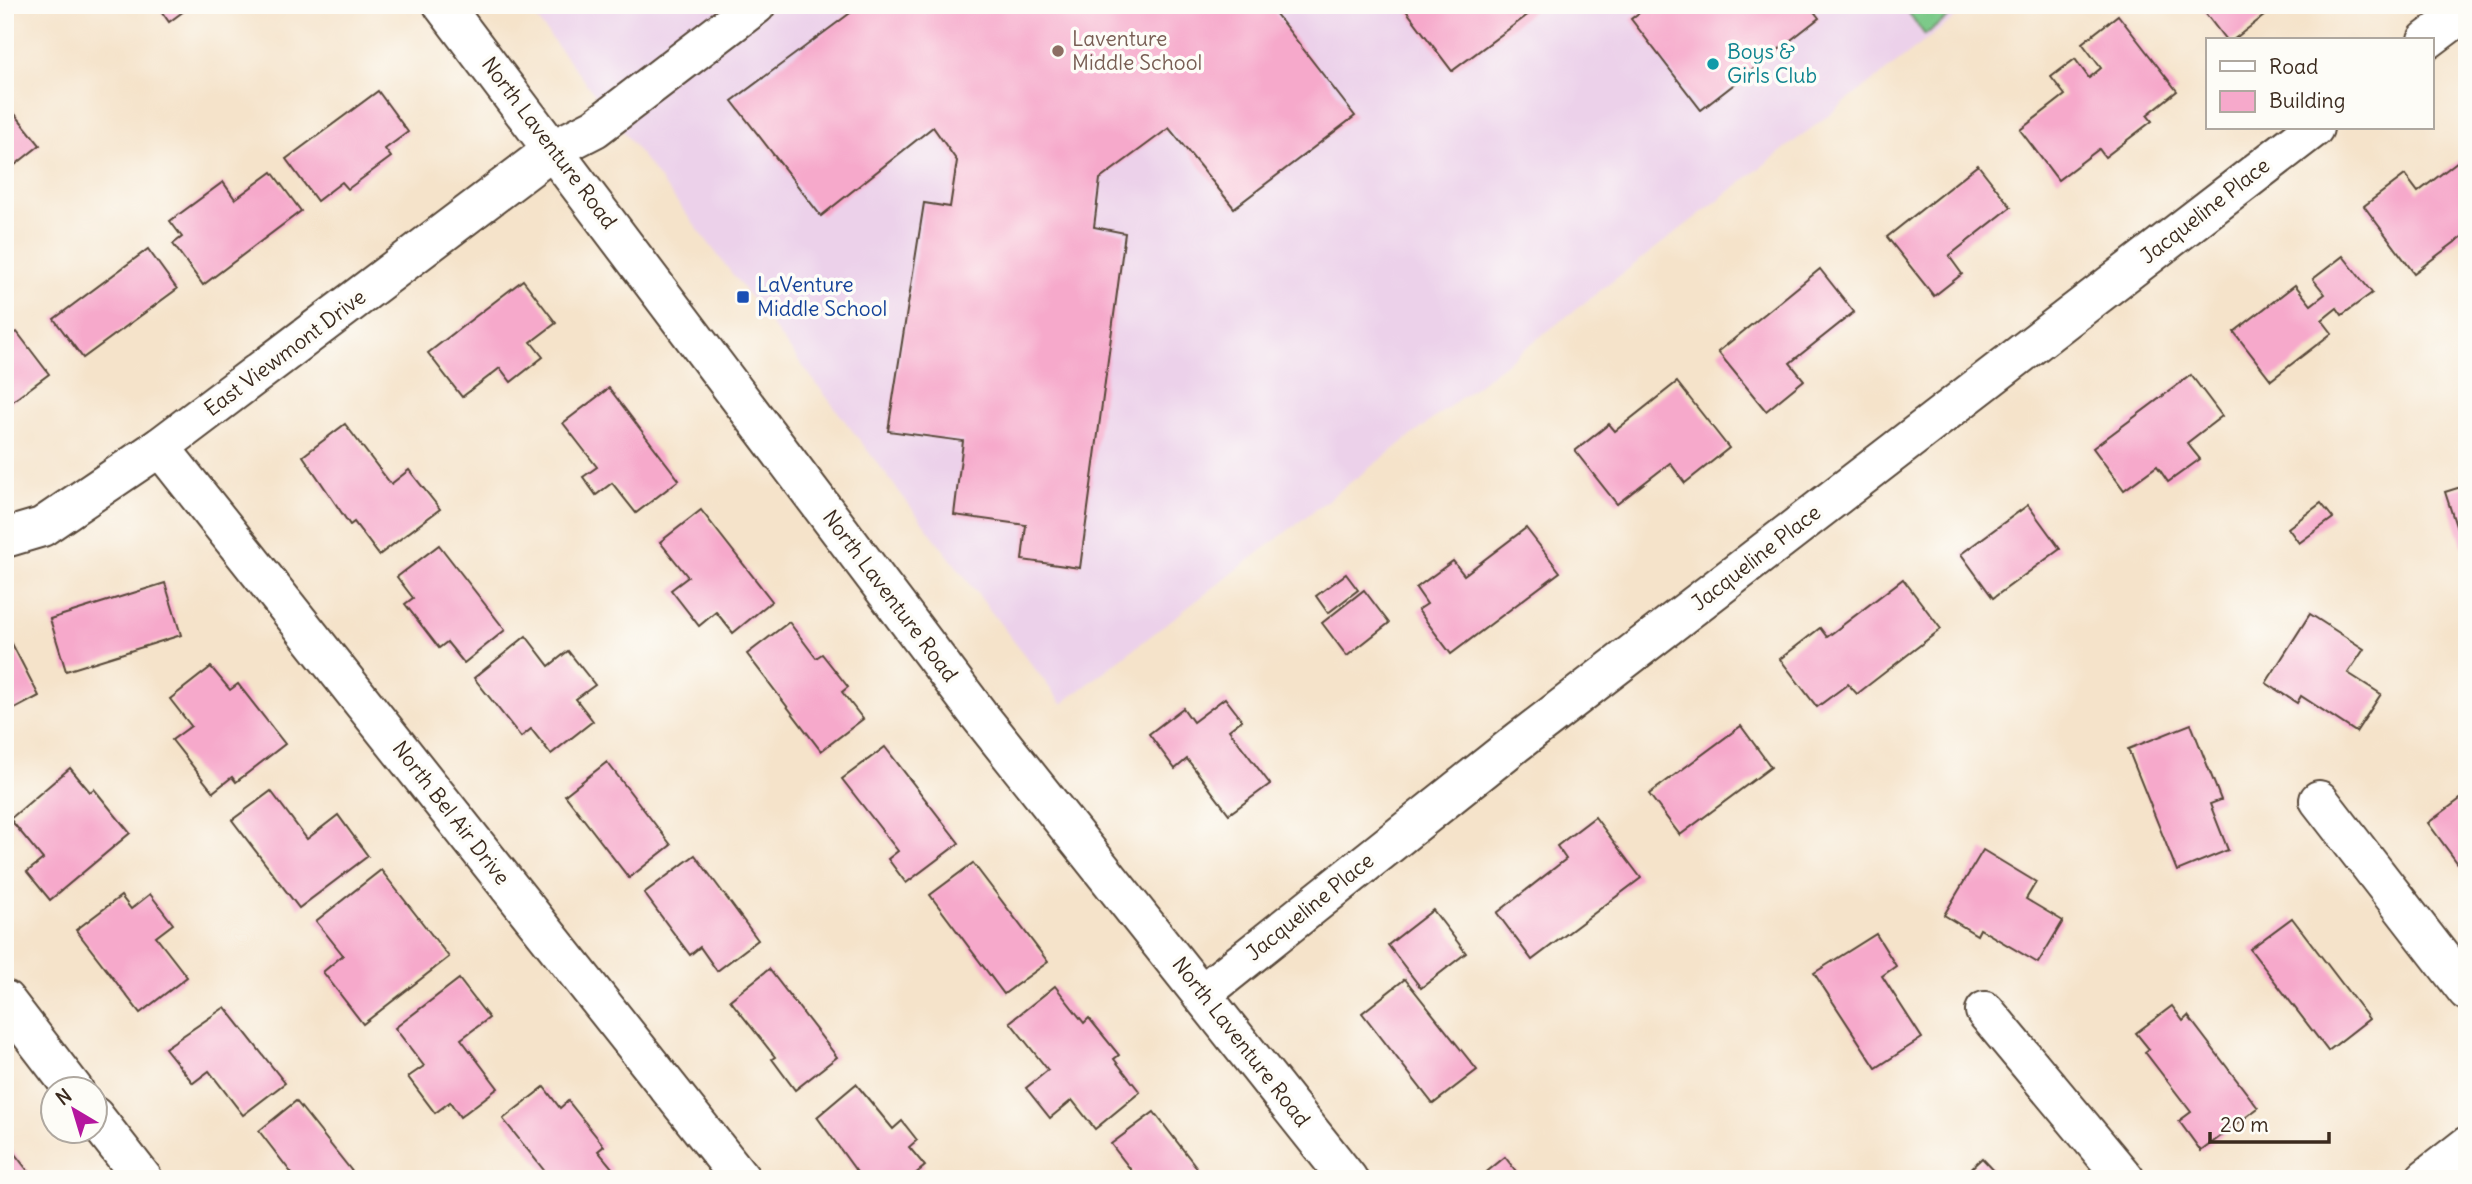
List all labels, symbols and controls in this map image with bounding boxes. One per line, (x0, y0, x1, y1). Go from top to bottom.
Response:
place label: Laventure Middle School (1072, 25, 1202, 76)
place label: Boys & Girls Club (1727, 38, 1817, 89)
legend (2206, 38, 2434, 130)
marker: Laventure Middle School (1050, 43, 1066, 59)
street label: North Laventure Road (476, 51, 623, 234)
text: Road (2269, 53, 2318, 80)
marker: Boys & Girls Club (1705, 56, 1721, 72)
text: Building (2269, 87, 2345, 114)
street label: Jacqueline Place (2135, 152, 2275, 270)
place label: LaVenture Middle School (757, 271, 887, 322)
street label: East Viewmont Drive (199, 283, 371, 422)
marker: LaVenture Middle School (735, 289, 751, 305)
street label: Jacqueline Place (1686, 499, 1826, 617)
street label: North Laventure Road (817, 504, 964, 687)
street label: North Bel Air Drive (387, 735, 516, 890)
street label: Jacqueline Place (1240, 847, 1379, 966)
street label: North Laventure Road (1167, 951, 1316, 1132)
north arrow (38, 1076, 108, 1146)
text: N (51, 1083, 76, 1110)
scale bar (2210, 1100, 2328, 1144)
text: 20 m (2220, 1111, 2269, 1138)

